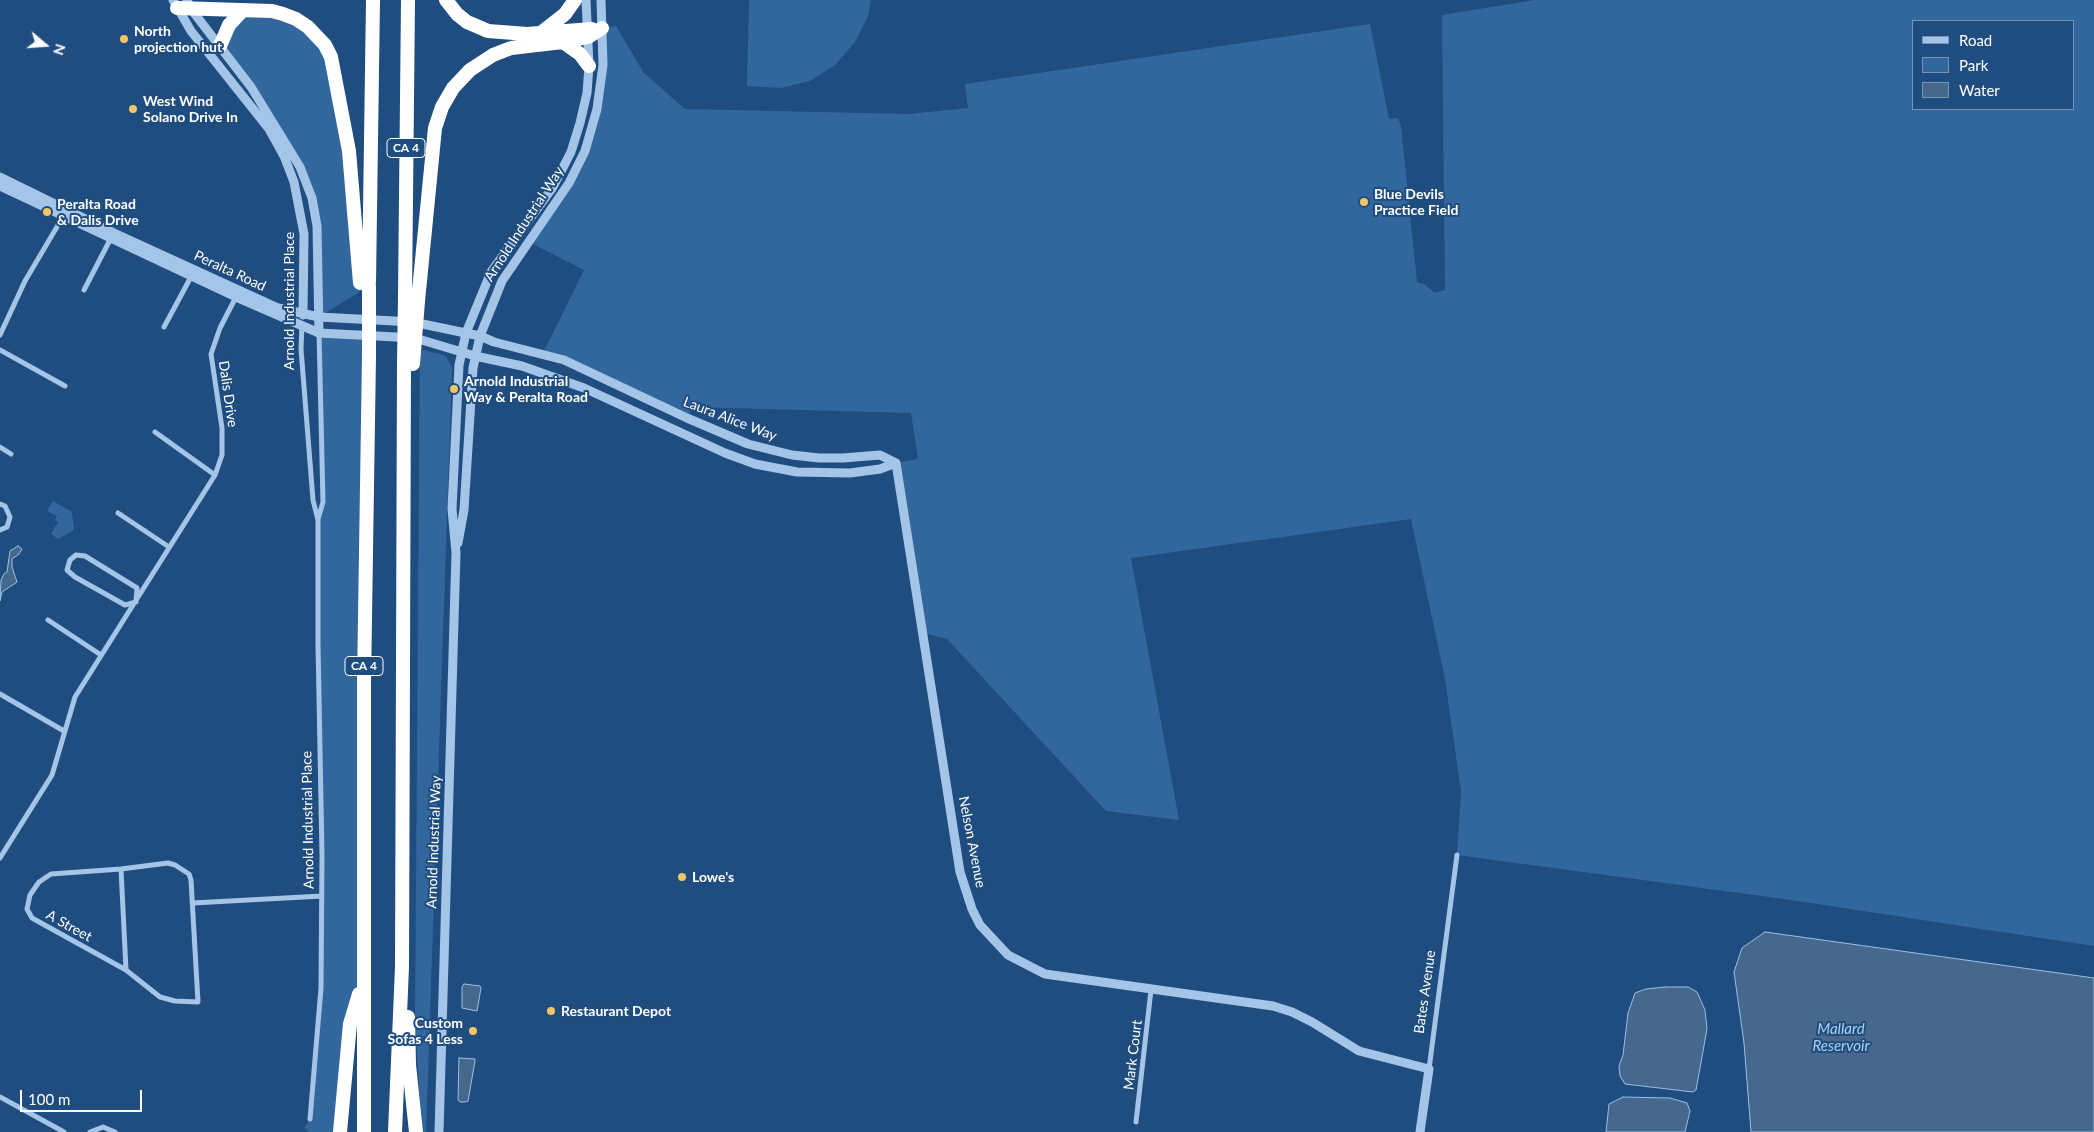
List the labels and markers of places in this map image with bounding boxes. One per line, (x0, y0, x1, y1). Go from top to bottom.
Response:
place label: North projection hut (134, 23, 222, 56)
marker: North projection hut (118, 33, 130, 45)
place label: West Wind Solano Drive In (143, 93, 238, 125)
marker: West Wind Solano Drive In (127, 103, 139, 115)
place label: Blue Devils Practice Field (1374, 186, 1458, 218)
place label: Peralta Road & Dalis Drive (57, 196, 139, 228)
marker: Blue Devils Practice Field (1358, 196, 1370, 208)
marker: Peralta Road & Dalis Drive (41, 206, 53, 218)
place label: Arnold Industrial Way & Peralta Road (464, 373, 588, 406)
marker: Arnold Industrial Way & Peralta Road (448, 383, 460, 395)
place label: Lowe's (692, 869, 734, 885)
marker: Lowe's (676, 871, 688, 883)
place label: Restaurant Depot (561, 1003, 671, 1019)
marker: Restaurant Depot (545, 1005, 557, 1017)
place label: Custom Sofas 4 Less (388, 1015, 463, 1048)
marker: Custom Sofas 4 Less (467, 1025, 479, 1037)

